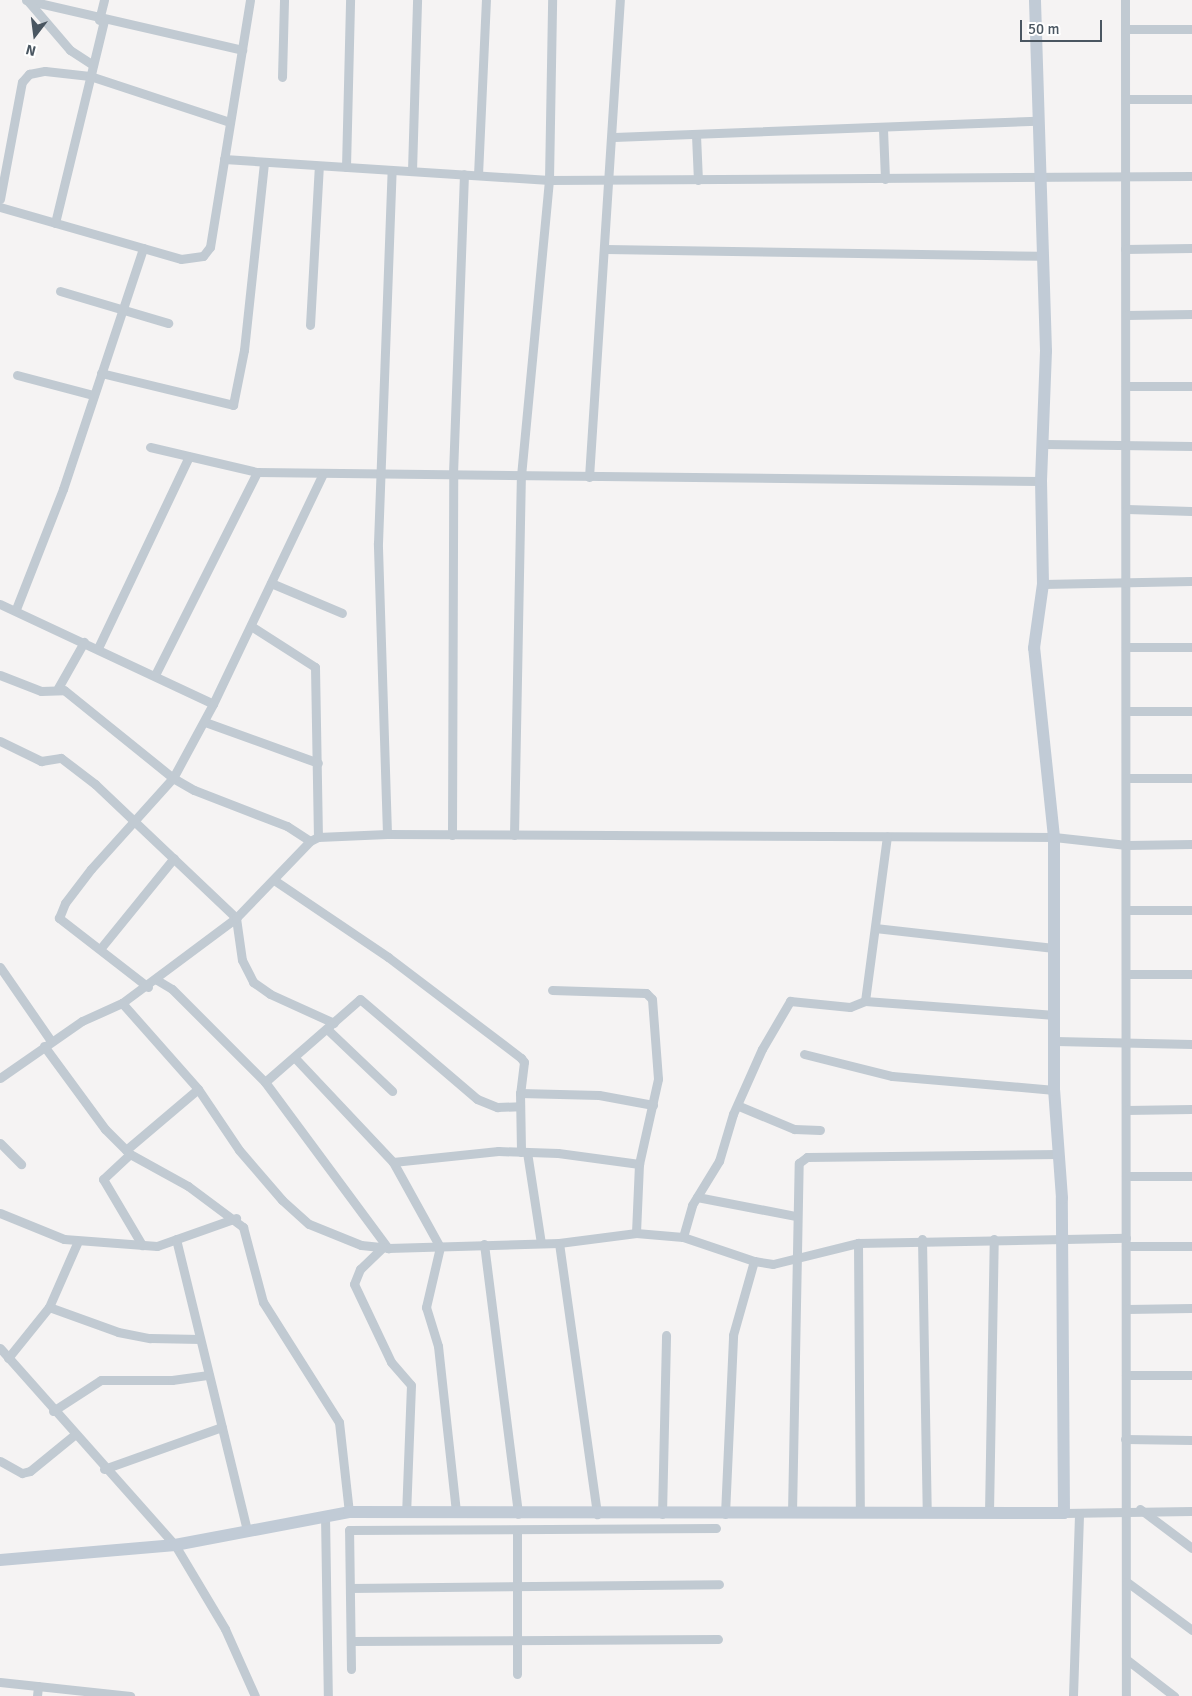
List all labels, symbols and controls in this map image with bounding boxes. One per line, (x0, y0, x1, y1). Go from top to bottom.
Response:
north arrow (10, 10, 60, 60)
scale bar (1022, 10, 1104, 42)
text: 50 m (1028, 20, 1059, 38)
text: N (24, 40, 38, 59)

